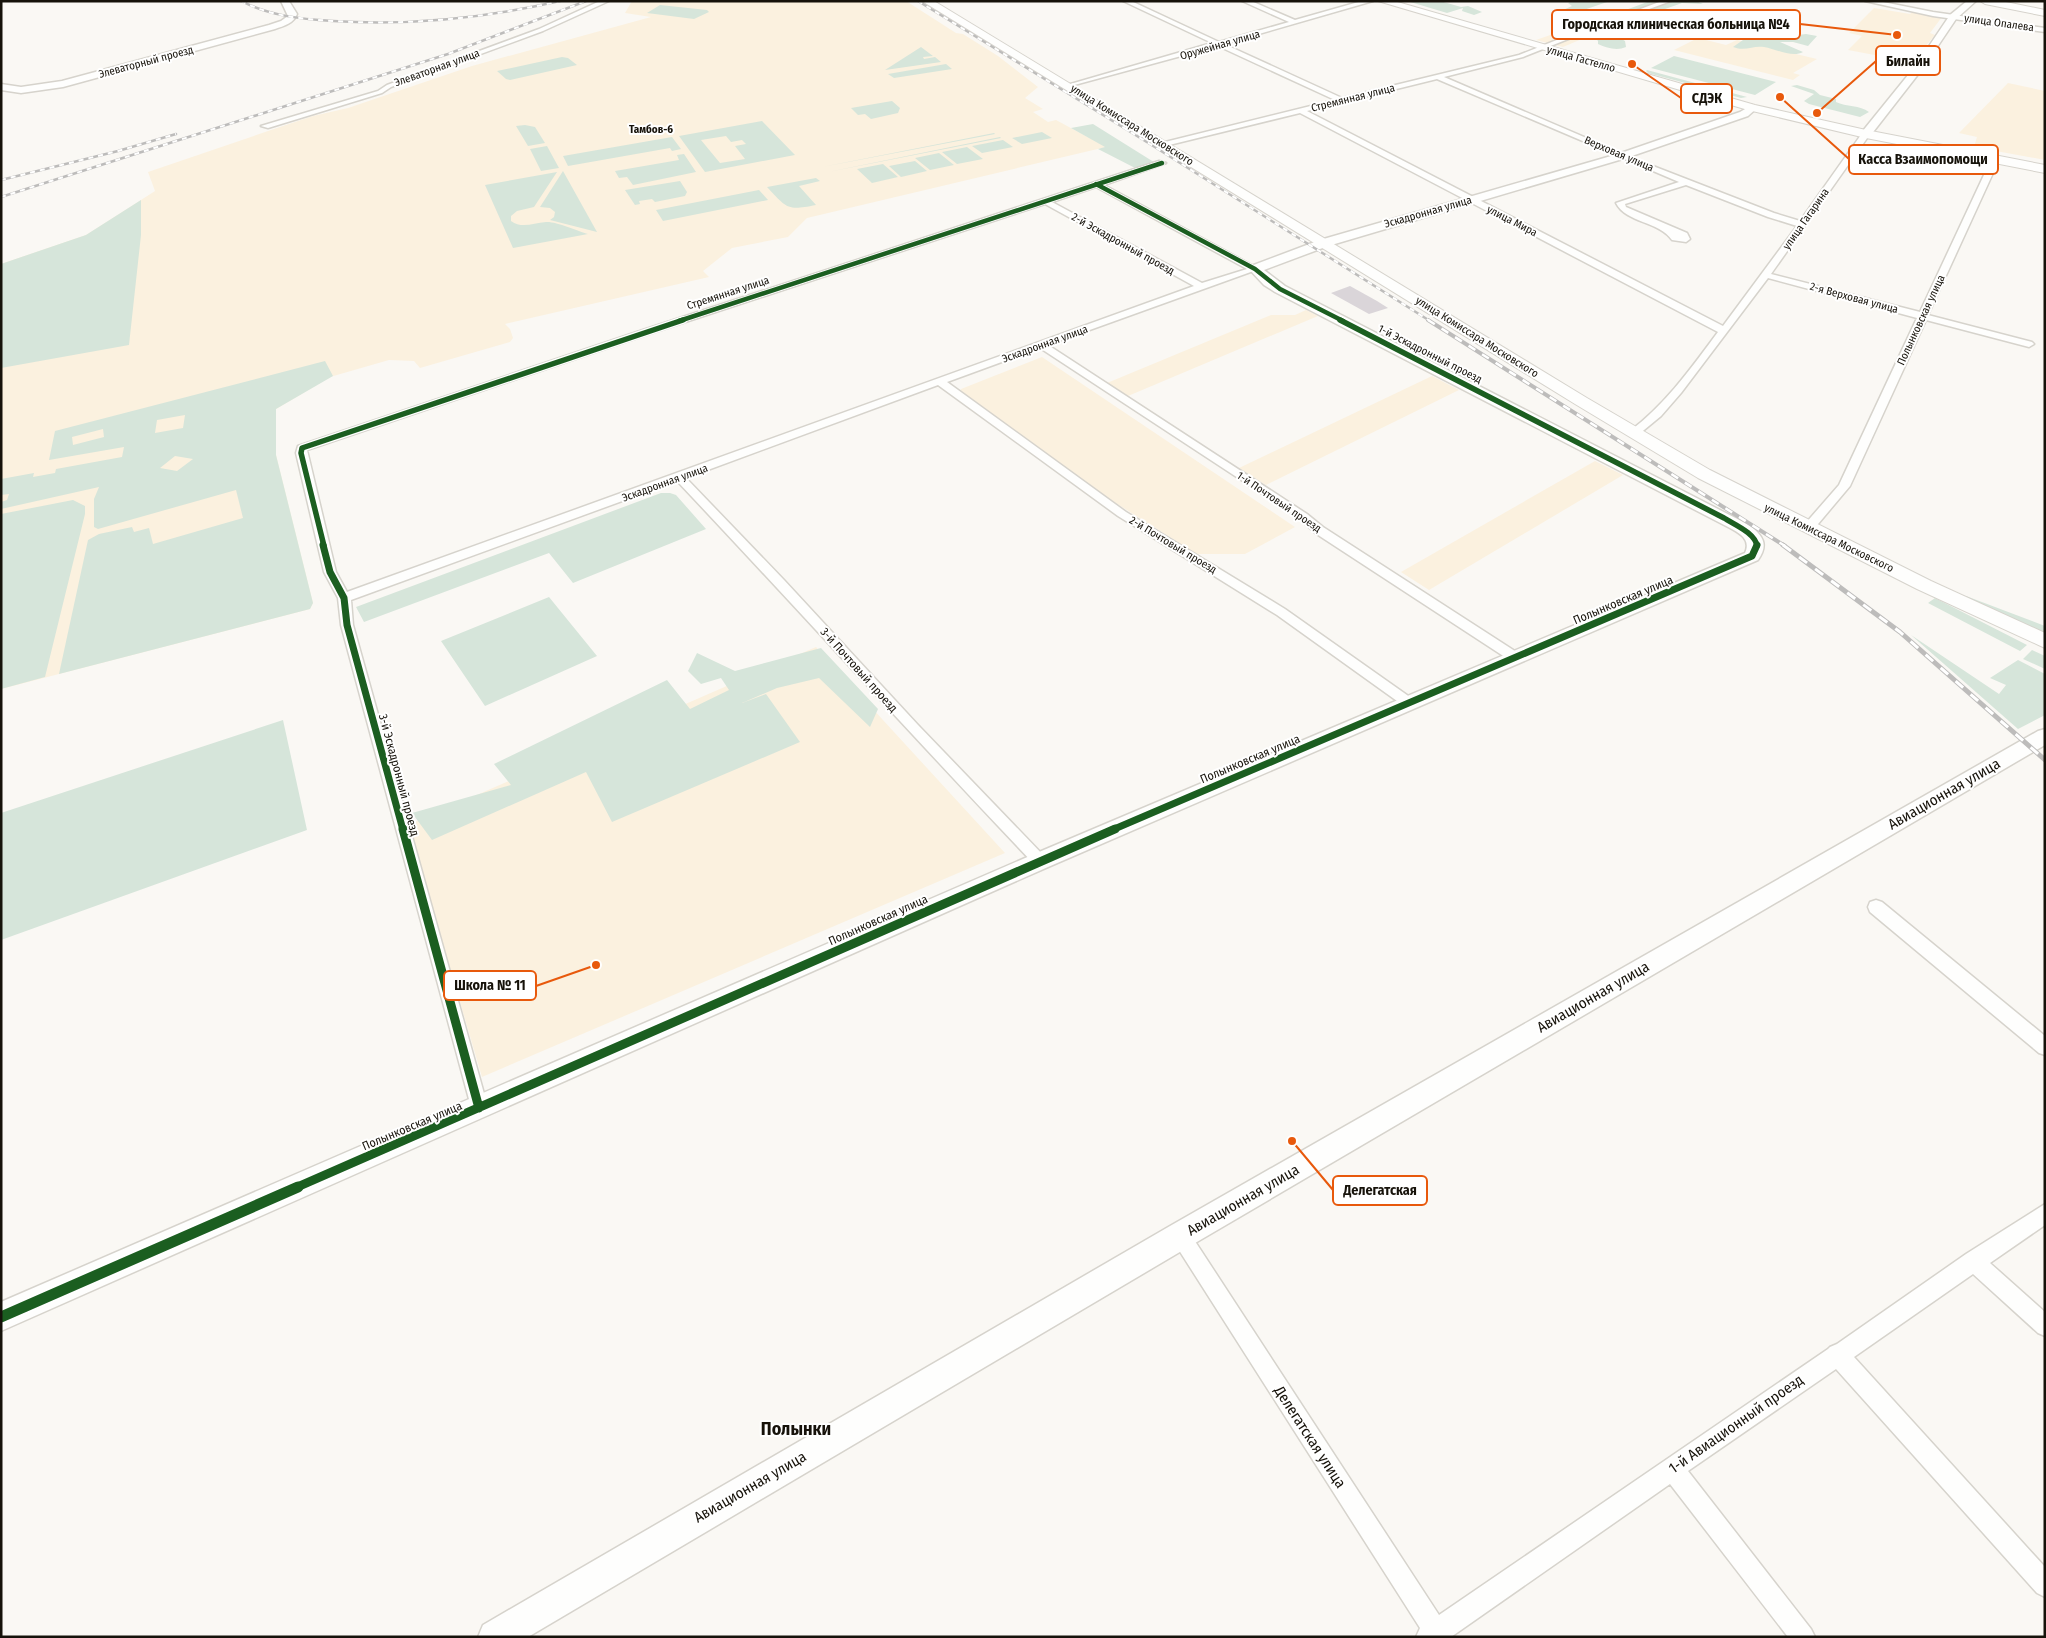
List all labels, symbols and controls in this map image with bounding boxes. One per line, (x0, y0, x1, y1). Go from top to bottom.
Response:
callout: Городская клиническая больница №4 (1552, 10, 1800, 39)
street label: улица Опалева (1963, 12, 2035, 34)
text: Городская клиническая больница №4 (1562, 16, 1790, 33)
street label: Оружейная улица (1178, 27, 1262, 63)
street label: Элеваторный проезд (97, 43, 195, 81)
street label: улица Гастелло (1545, 43, 1617, 75)
callout: Билайн (1876, 46, 1940, 75)
street label: Элеваторная улица (393, 47, 481, 89)
text: Билайн (1886, 53, 1930, 70)
street label: Стремянная улица (1310, 81, 1396, 115)
street label: улица Комиссара Московского (1068, 82, 1196, 168)
callout: СДЭК (1681, 84, 1732, 113)
text: СДЭК (1692, 90, 1723, 107)
district label: Тамбов-6 (629, 123, 673, 136)
street label: Верховая улица (1582, 134, 1656, 174)
callout: Касса Взаимопомощи (1849, 145, 1998, 174)
text: Касса Взаимопомощи (1858, 151, 1988, 168)
street label: улица Гагарина (1780, 186, 1832, 252)
street label: Эскадронная улица (1383, 193, 1473, 231)
street label: улица Мира (1485, 203, 1539, 239)
street label: 2-й Эскадронный проезд (1069, 210, 1177, 278)
street label: Полынковская улица (1894, 273, 1948, 367)
street label: Стремянная улица (685, 274, 771, 312)
street label: 2-я Верховая улица (1808, 280, 1900, 316)
street label: улица Комиссара Московского (1413, 294, 1541, 380)
street label: Эскадронная улица (1000, 322, 1090, 366)
street label: 1-й Эскадронный проезд (1376, 322, 1485, 386)
street label: Эскадронная улица (620, 461, 710, 505)
street label: 1-й Почтовый проезд (1234, 469, 1324, 535)
street label: улица Комиссара Московского (1762, 501, 1896, 575)
street label: 2-й Почтовый проезд (1127, 514, 1219, 576)
street label: Полынковская улица (1571, 573, 1675, 627)
street label: 3-й Почтовый проезд (817, 625, 901, 715)
street label: 3-й Эскадронный проезд (376, 712, 422, 838)
street label: Полынковская улица (1198, 732, 1302, 786)
street label: Авиационная улица (1885, 755, 2003, 833)
street label: Полынковская улица (826, 892, 930, 948)
street label: Авиационная улица (1534, 958, 1652, 1036)
callout: Школа № 11 (444, 971, 536, 1000)
text: Школа № 11 (454, 977, 526, 994)
street label: Полынковская улица (360, 1099, 464, 1153)
street label: Авиационная улица (1184, 1161, 1302, 1239)
callout: Делегатская (1333, 1176, 1427, 1205)
text: Делегатская (1342, 1182, 1417, 1199)
street label: 1-й Авиационный проезд (1665, 1371, 1807, 1477)
street label: Делегатская улица (1270, 1382, 1350, 1491)
district label: Полынки (761, 1418, 831, 1440)
street label: Авиационная улица (691, 1448, 809, 1526)

